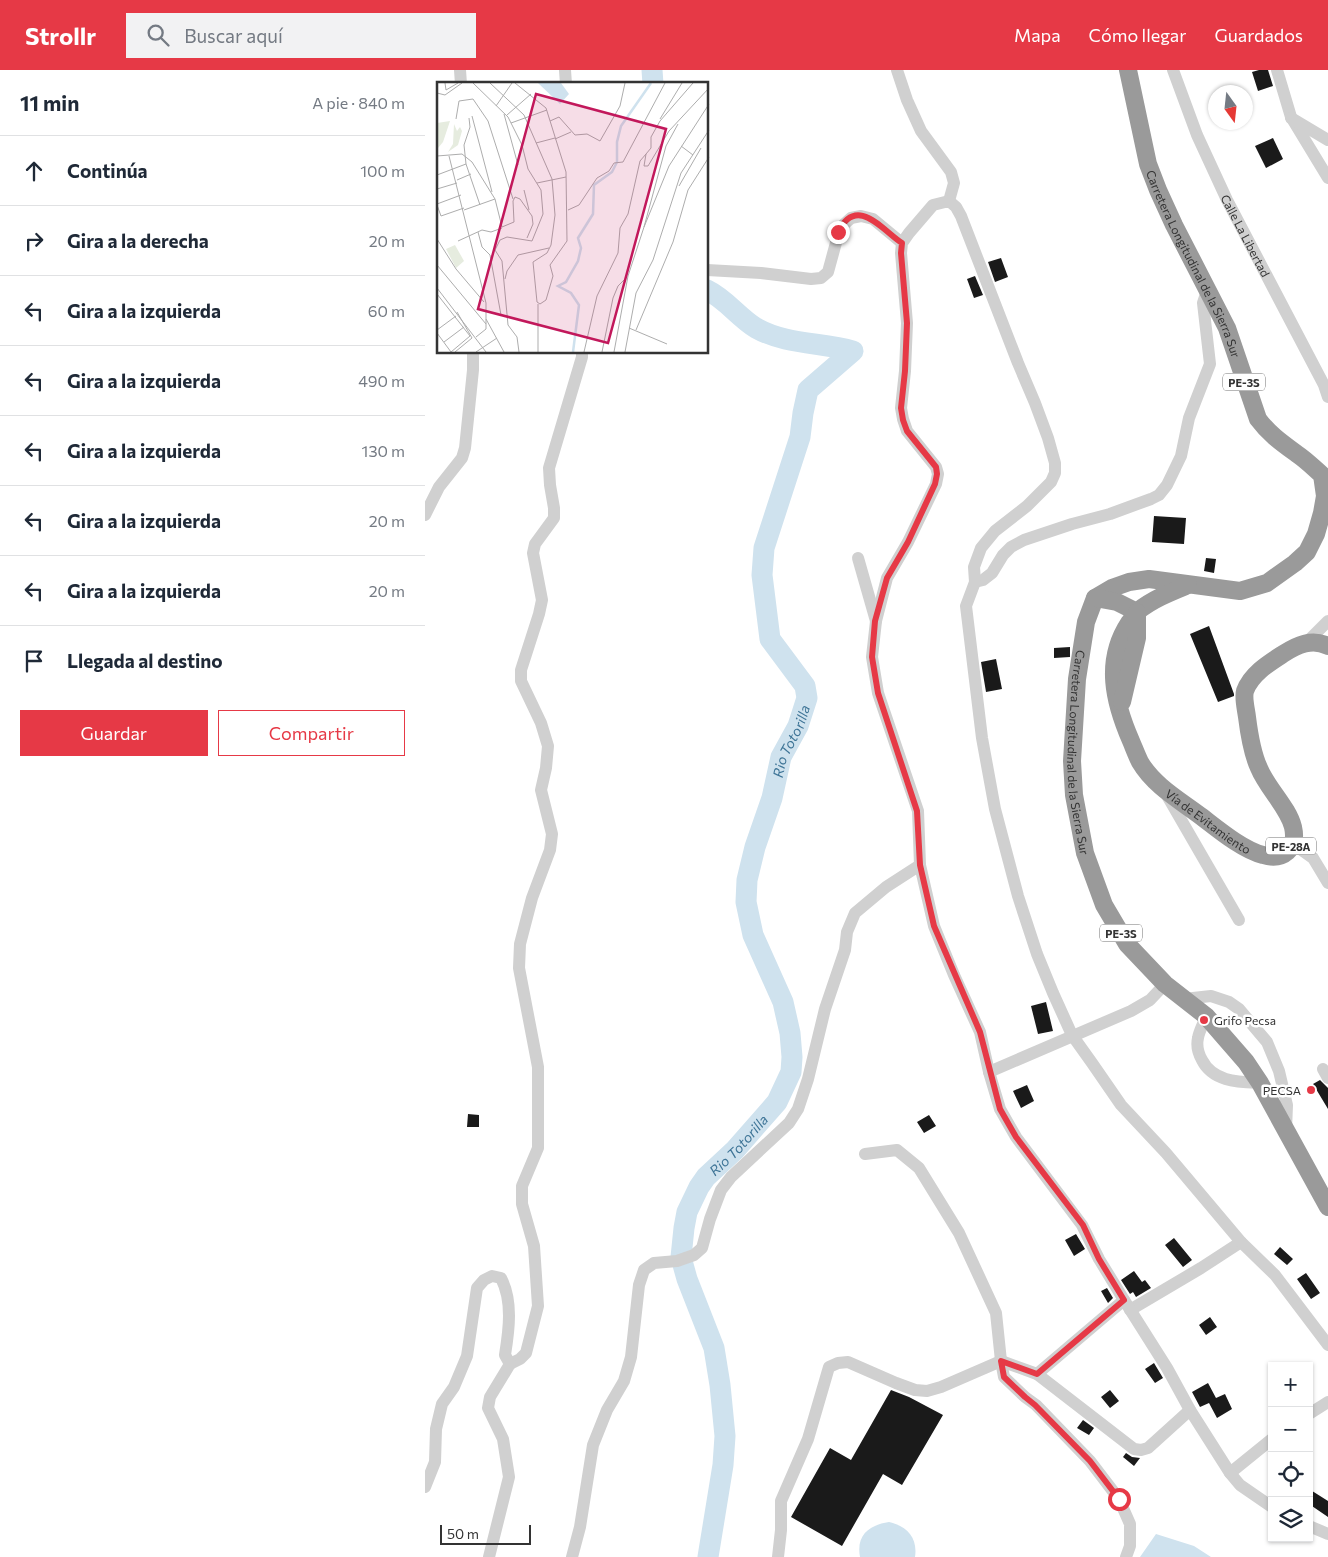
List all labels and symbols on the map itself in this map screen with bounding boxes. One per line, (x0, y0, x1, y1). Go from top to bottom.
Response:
inset map (437, 82, 709, 354)
north arrow (1208, 85, 1253, 130)
street label: Carretera Longitudinal de la Sierra Sur (1144, 168, 1244, 359)
street label: Calle La Libertad (1218, 192, 1273, 279)
route end (827, 221, 850, 244)
road number: PE-3S (1223, 374, 1265, 390)
street label: Carretera Longitudinal de la Sierra Sur (1065, 649, 1092, 856)
water label: Rio Totorilla (768, 703, 813, 779)
street label: Vía de Evitamiento (1163, 786, 1253, 856)
road number: PE-28A (1266, 838, 1316, 854)
road number: PE-3S (1100, 924, 1142, 941)
place label: Grifo Pecsa (1214, 1013, 1276, 1027)
marker: Grifo Pecsa (1198, 1014, 1210, 1026)
place label: PECSA (1263, 1083, 1301, 1097)
marker: PECSA (1305, 1084, 1317, 1096)
water label: Rio Totorilla (705, 1111, 771, 1179)
route start (1108, 1488, 1131, 1511)
scale bar (440, 1522, 531, 1545)

